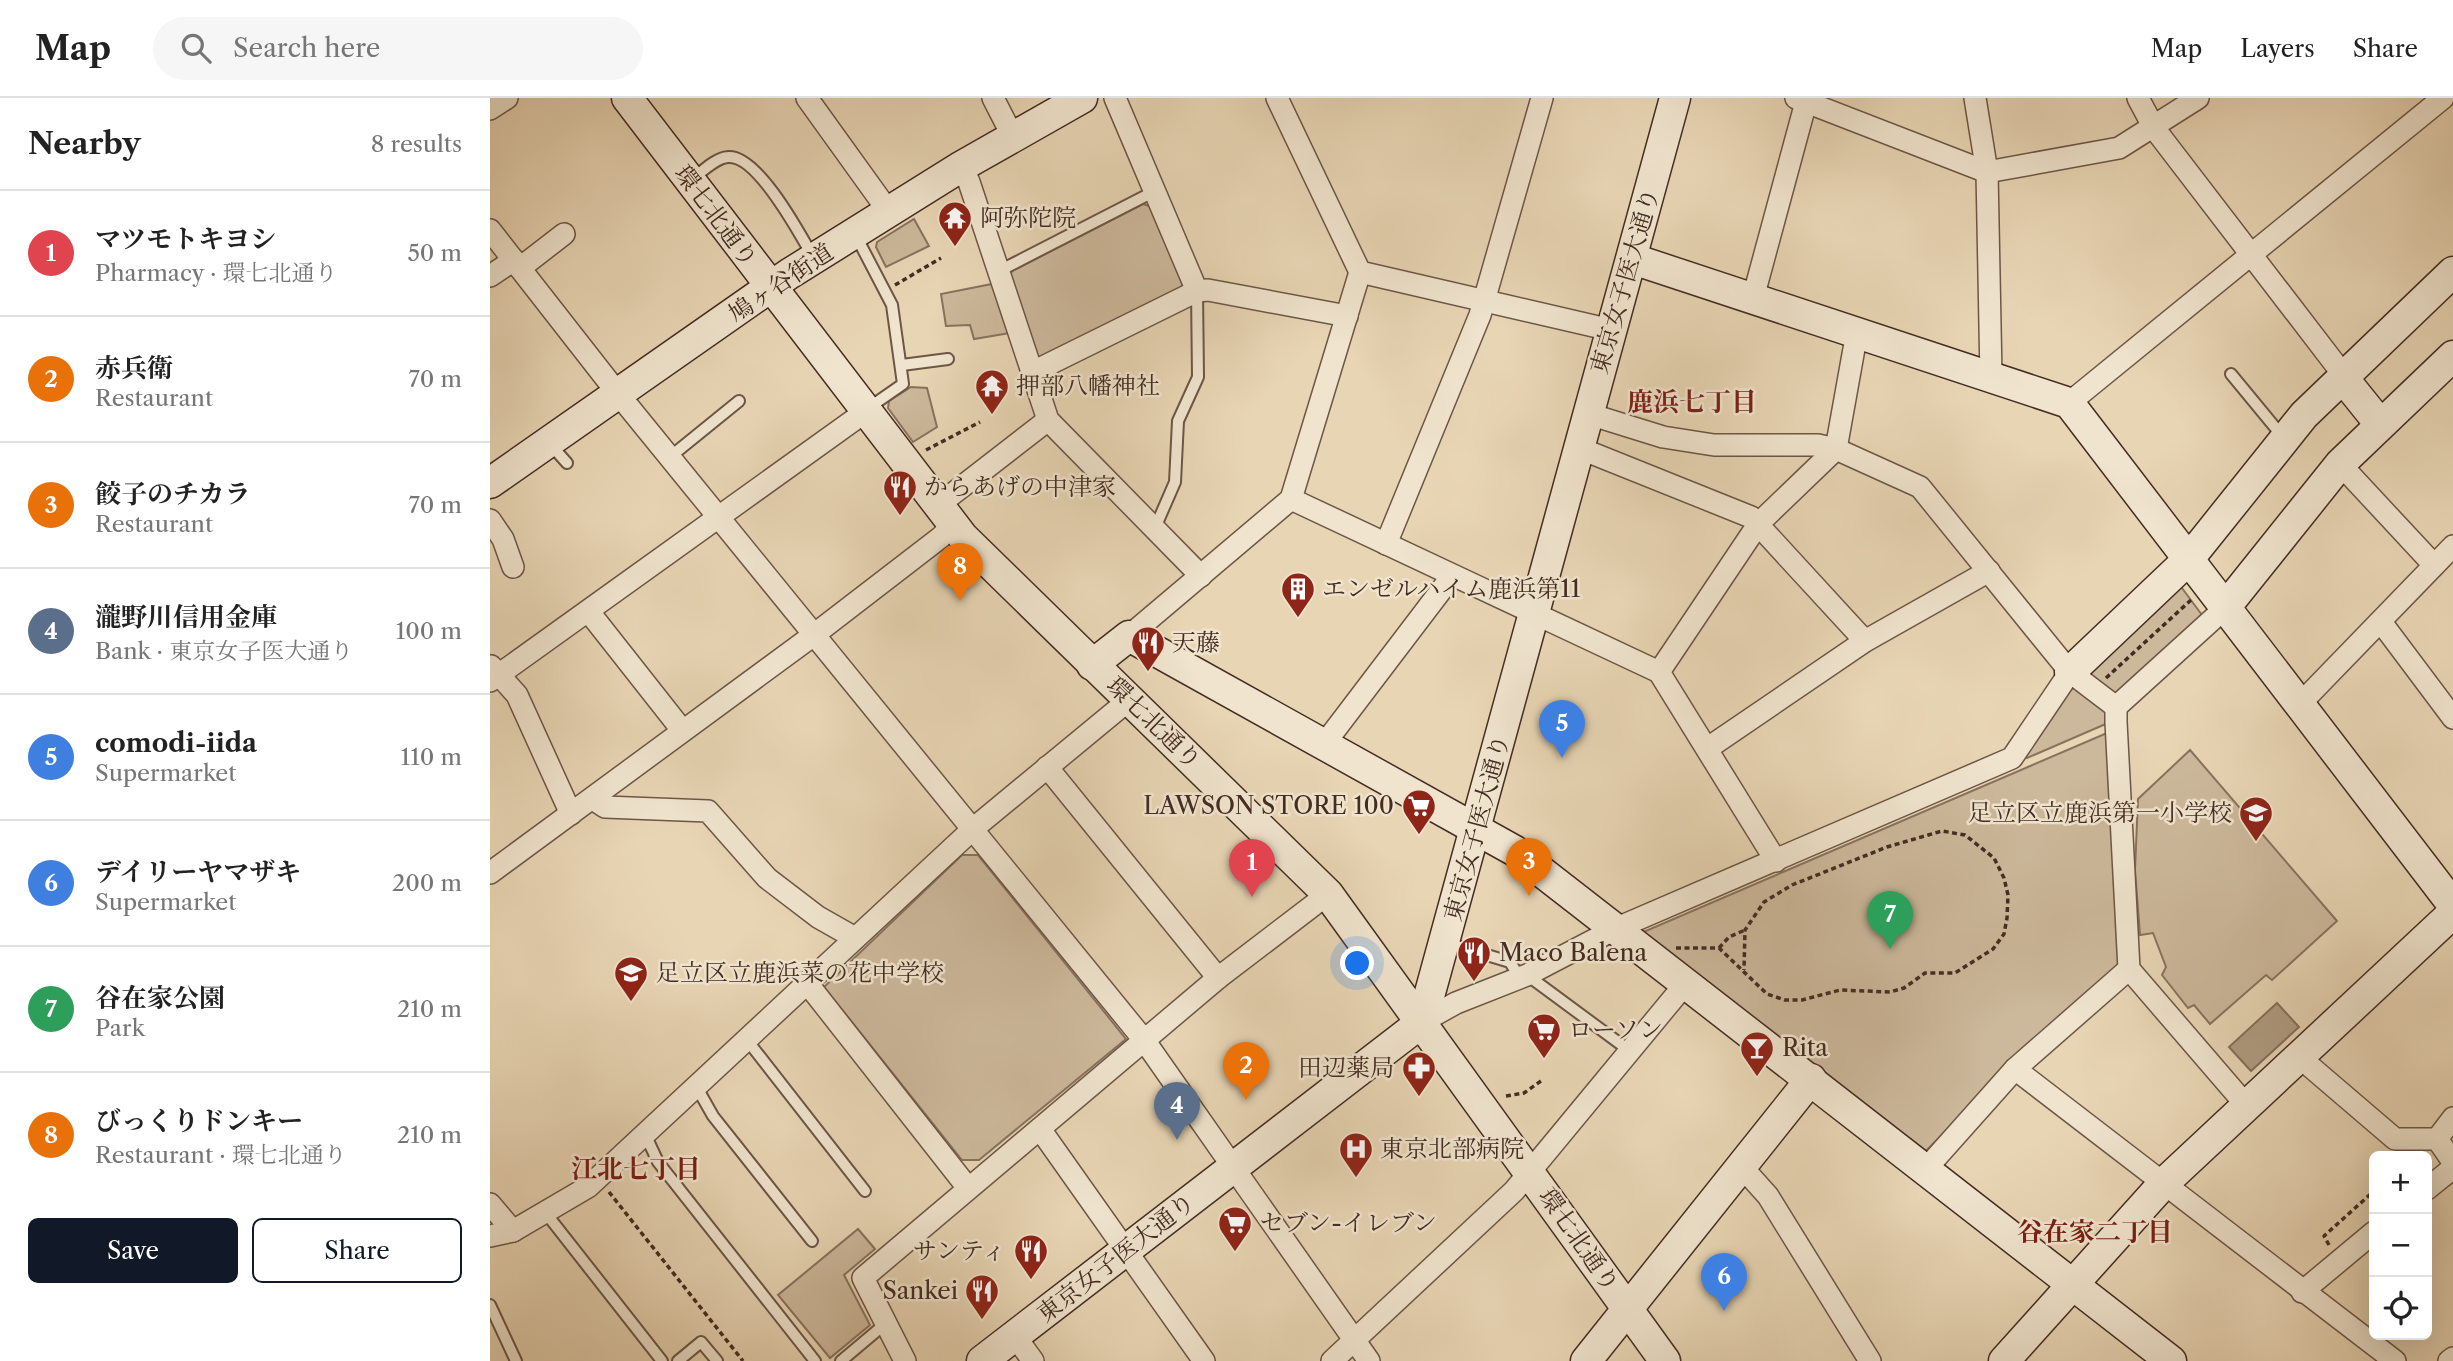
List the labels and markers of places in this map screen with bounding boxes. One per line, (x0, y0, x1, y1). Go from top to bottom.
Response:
temple icon: 阿弥陀院 (936, 199, 974, 248)
place label: 阿弥陀院 (980, 203, 1076, 232)
temple icon: 押部八幡神社 (973, 367, 1011, 416)
place label: 押部八幡神社 (1016, 371, 1160, 400)
restaurant icon: からあげの中津家 (881, 468, 919, 517)
place label: からあげの中津家 (924, 472, 1116, 501)
pin: 8 (937, 543, 983, 601)
building icon: エンゼルハイム鹿浜第11 (1279, 570, 1317, 619)
place label: エンゼルハイム鹿浜第11 (1322, 574, 1581, 603)
restaurant icon: 天藤 (1129, 624, 1167, 673)
place label: 天藤 (1172, 628, 1220, 657)
pin: 5 (1539, 700, 1585, 758)
supermarket icon: LAWSON STORE 100 (1400, 787, 1438, 836)
place label: LAWSON STORE 100 (1143, 791, 1394, 820)
school or university icon: 足立区立鹿浜第一小学校 (2237, 794, 2275, 843)
place label: 足立区立鹿浜第一小学校 (1968, 798, 2232, 827)
pin: 3 (1506, 838, 1552, 896)
pin: 1 (1229, 839, 1275, 897)
pin: 7 (1867, 891, 1913, 949)
restaurant icon: Maco Balena (1455, 934, 1493, 983)
place label: Maco Balena (1499, 938, 1647, 967)
school or university icon: 足立区立鹿浜菜の花中学校 (612, 954, 650, 1003)
place label: 足立区立鹿浜菜の花中学校 (656, 958, 944, 987)
supermarket icon: ローソン (1525, 1011, 1563, 1060)
place label: ローソン (1568, 1015, 1663, 1044)
bar icon: Rita (1738, 1029, 1776, 1078)
place label: Rita (1782, 1033, 1828, 1062)
pin: 2 (1223, 1042, 1269, 1100)
pharmacy icon: 田辺薬局 (1400, 1049, 1438, 1098)
place label: 田辺薬局 (1298, 1053, 1394, 1082)
pin: 4 (1154, 1082, 1200, 1140)
hospital icon: 東京北部病院 (1337, 1130, 1375, 1179)
place label: 東京北部病院 (1380, 1134, 1524, 1163)
supermarket icon: セブン-イレブン (1216, 1204, 1254, 1253)
place label: セブン-イレブン (1260, 1208, 1437, 1237)
restaurant icon: サンティ (1012, 1232, 1050, 1281)
place label: サンティ (913, 1236, 1006, 1265)
pin: 6 (1701, 1253, 1747, 1311)
restaurant icon: Sankei (963, 1272, 1001, 1321)
place label: Sankei (882, 1276, 958, 1305)

